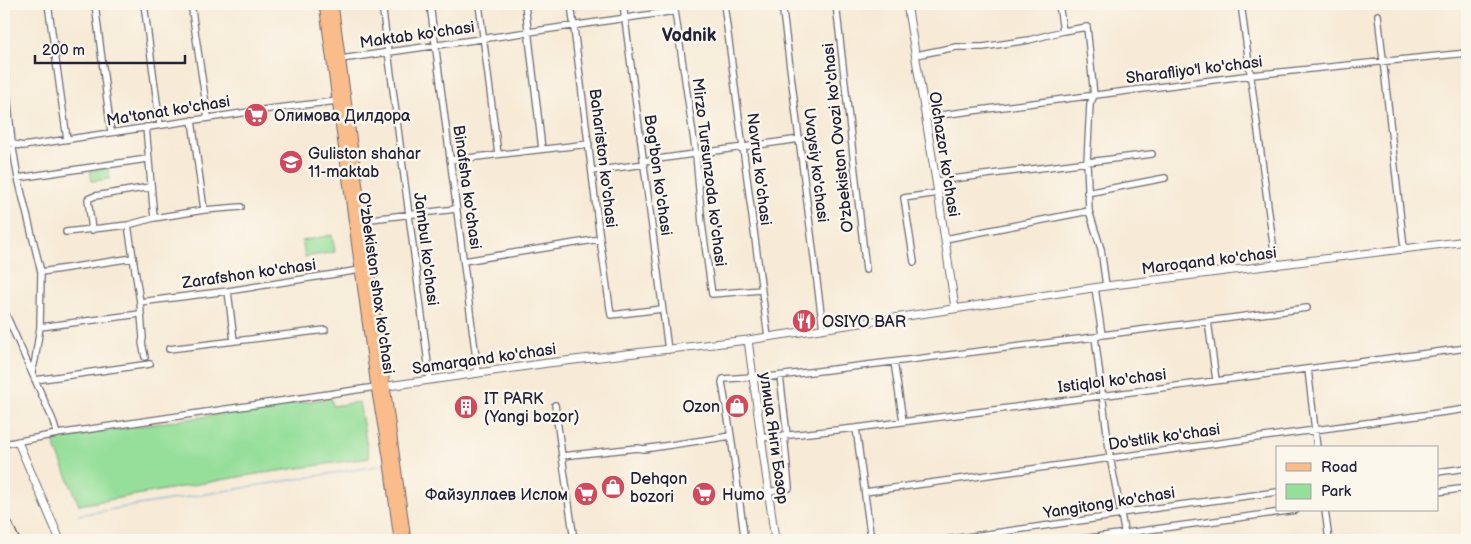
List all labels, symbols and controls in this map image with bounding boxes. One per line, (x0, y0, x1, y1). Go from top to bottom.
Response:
street label: Maktab ko'chasi (359, 18, 476, 53)
district label: Vodnik (662, 25, 717, 46)
scale bar (35, 32, 185, 64)
text: 200 m (42, 41, 85, 60)
street label: O'zbekiston Ovozi ko'chasi (819, 42, 858, 234)
street label: Sharafliyo'l ko'chasi (1125, 53, 1264, 88)
street label: Mirzo Tursunzoda ko'chasi (688, 77, 730, 268)
street label: Bahariston ko'chasi (585, 88, 620, 229)
street label: Olchazor ko'chasi (924, 90, 963, 218)
street label: Ma'tonat ko'chasi (105, 92, 232, 131)
supermarket icon: Олимова Дилдора (243, 102, 269, 128)
place label: Олимова Дилдора (274, 107, 411, 126)
street label: Uvaysiy ko'chasi (799, 107, 832, 224)
street label: Navruz ko'chasi (742, 112, 775, 227)
street label: Bog'bon ko'chasi (640, 113, 675, 237)
street label: Binafsha ko'chasi (448, 124, 485, 251)
place label: Guliston shahar 11-maktab (308, 145, 421, 182)
school or university icon: Guliston shahar 11-maktab (278, 149, 304, 175)
street label: O'zbekiston shox ko'chasi (353, 191, 398, 375)
street label: Jambul ko'chasi (409, 191, 442, 307)
street label: Maroqand ko'chasi (1140, 244, 1278, 279)
street label: Zarafshon ko'chasi (180, 256, 317, 293)
restaurant icon: OSIYO BAR (791, 308, 817, 334)
place label: OSIYO BAR (822, 313, 906, 332)
street label: Samarqand ko'chasi (411, 340, 557, 379)
street label: Istiqlol ko'chasi (1057, 365, 1168, 398)
street label: улица Янги Бозор (755, 371, 792, 505)
place label: IT PARK (Yangi bozor) (484, 390, 579, 427)
shop icon: Ozon (724, 393, 750, 419)
building icon: IT PARK (Yangi bozor) (453, 394, 479, 420)
place label: Ozon (682, 398, 720, 417)
street label: Do'stlik ko'chasi (1107, 420, 1221, 455)
legend (1276, 446, 1438, 512)
text: Road (1321, 458, 1357, 477)
place label: Dehqon bozori (630, 470, 687, 507)
shop icon: Dehqon bozori (600, 474, 626, 500)
supermarket icon: Файзуллаев Ислом (573, 481, 599, 507)
supermarket icon: Humo (691, 481, 717, 507)
text: Park (1321, 482, 1352, 501)
street label: Yangitong ko'chasi (1041, 484, 1176, 523)
place label: Файзуллаев Ислом (425, 486, 568, 505)
place label: Humo (722, 486, 765, 505)

